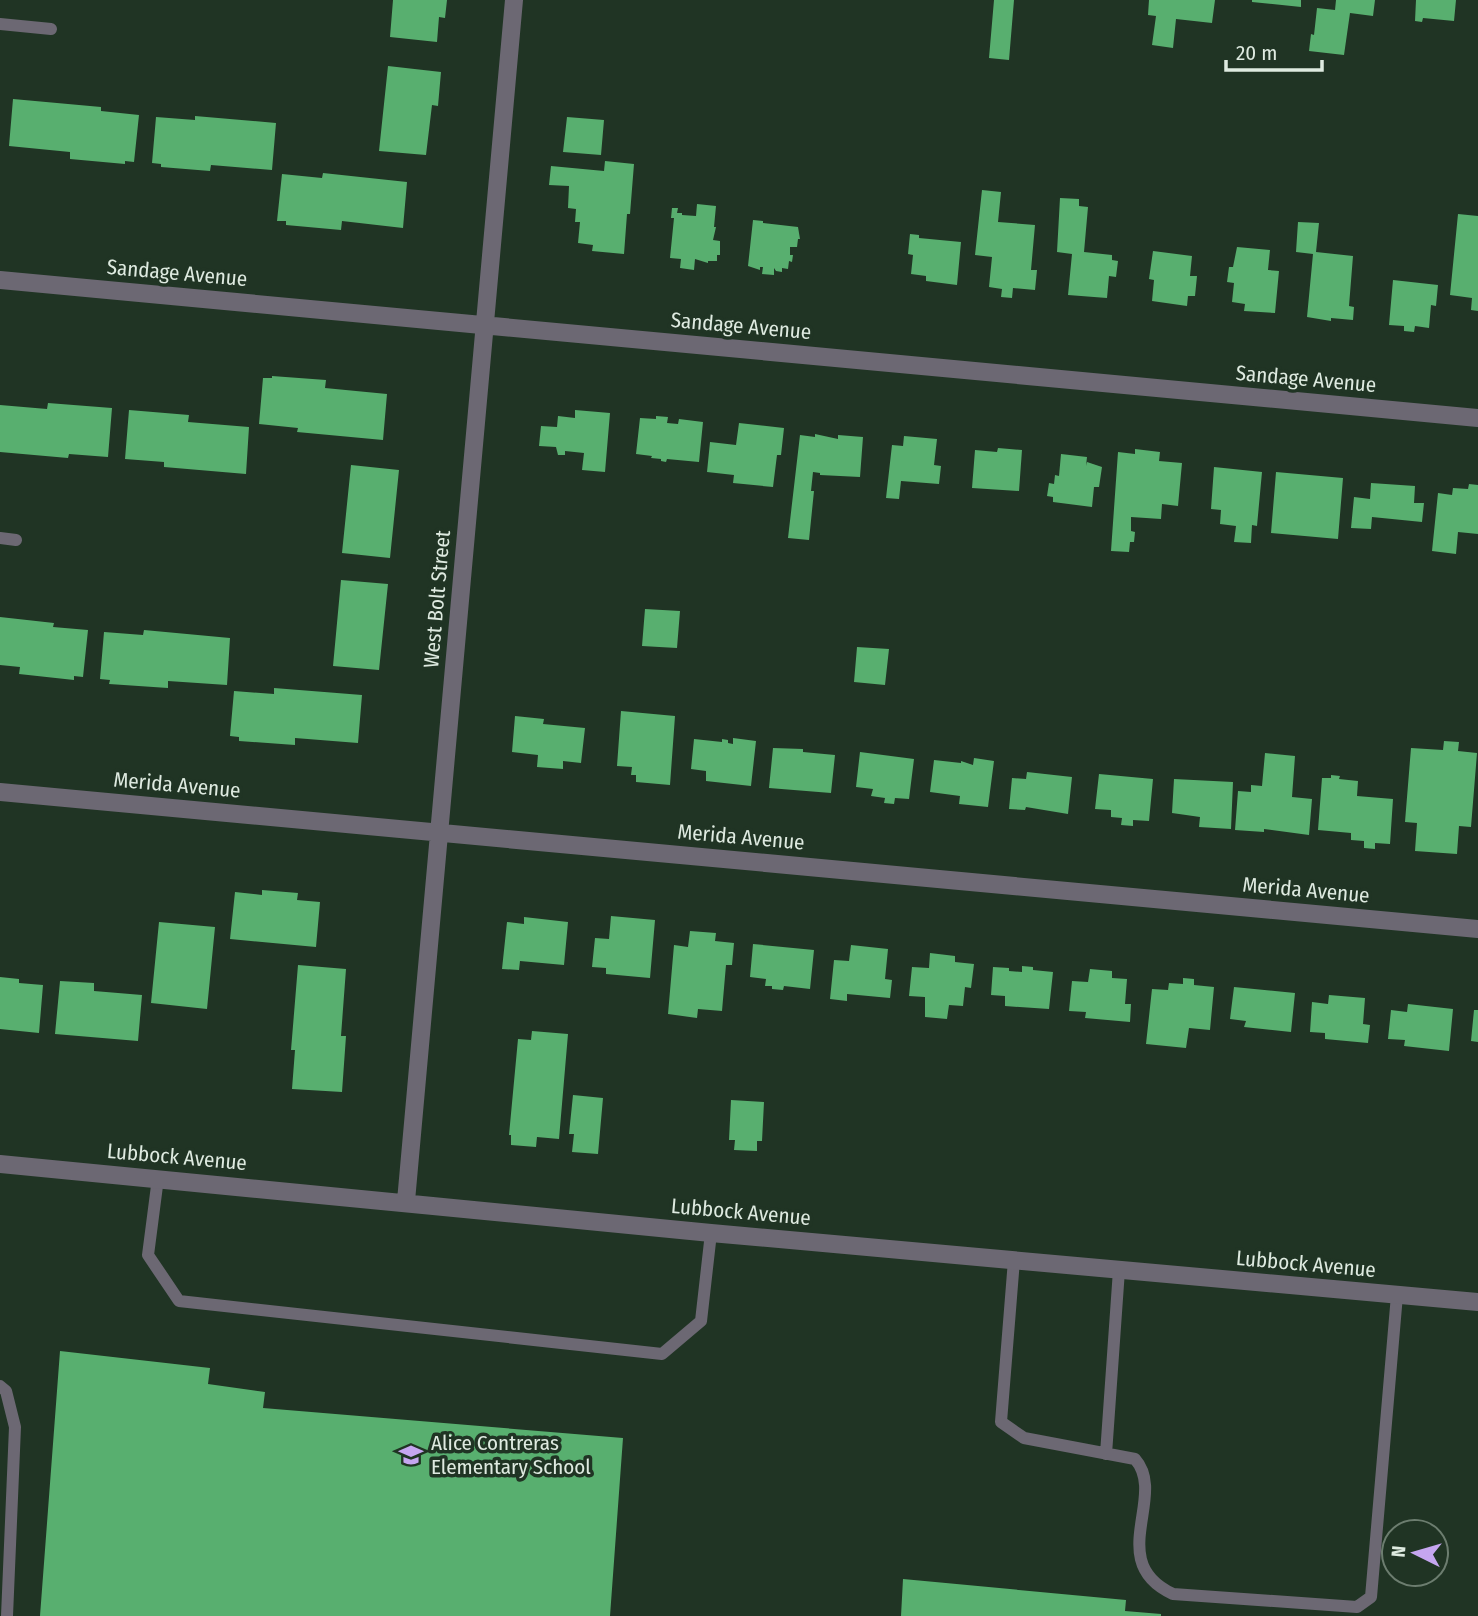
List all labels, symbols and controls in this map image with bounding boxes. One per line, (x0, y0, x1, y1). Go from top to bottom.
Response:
scale bar (1226, 28, 1322, 72)
text: 20 m (1236, 40, 1277, 66)
street label: Sandage Avenue (106, 254, 248, 292)
street label: Sandage Avenue (670, 307, 812, 345)
street label: Sandage Avenue (1235, 360, 1377, 398)
street label: West Bolt Street (418, 529, 456, 669)
street label: Merida Avenue (112, 766, 242, 804)
street label: Merida Avenue (676, 818, 806, 856)
street label: Merida Avenue (1241, 871, 1371, 909)
street label: Lubbock Avenue (106, 1138, 248, 1176)
street label: Lubbock Avenue (670, 1193, 812, 1231)
street label: Lubbock Avenue (1235, 1245, 1377, 1283)
place label: Alice Contreras Elementary School (431, 1430, 591, 1480)
school or university icon: Alice Contreras Elementary School (397, 1441, 425, 1469)
north arrow (1380, 1518, 1450, 1588)
text: N (1387, 1545, 1411, 1558)

